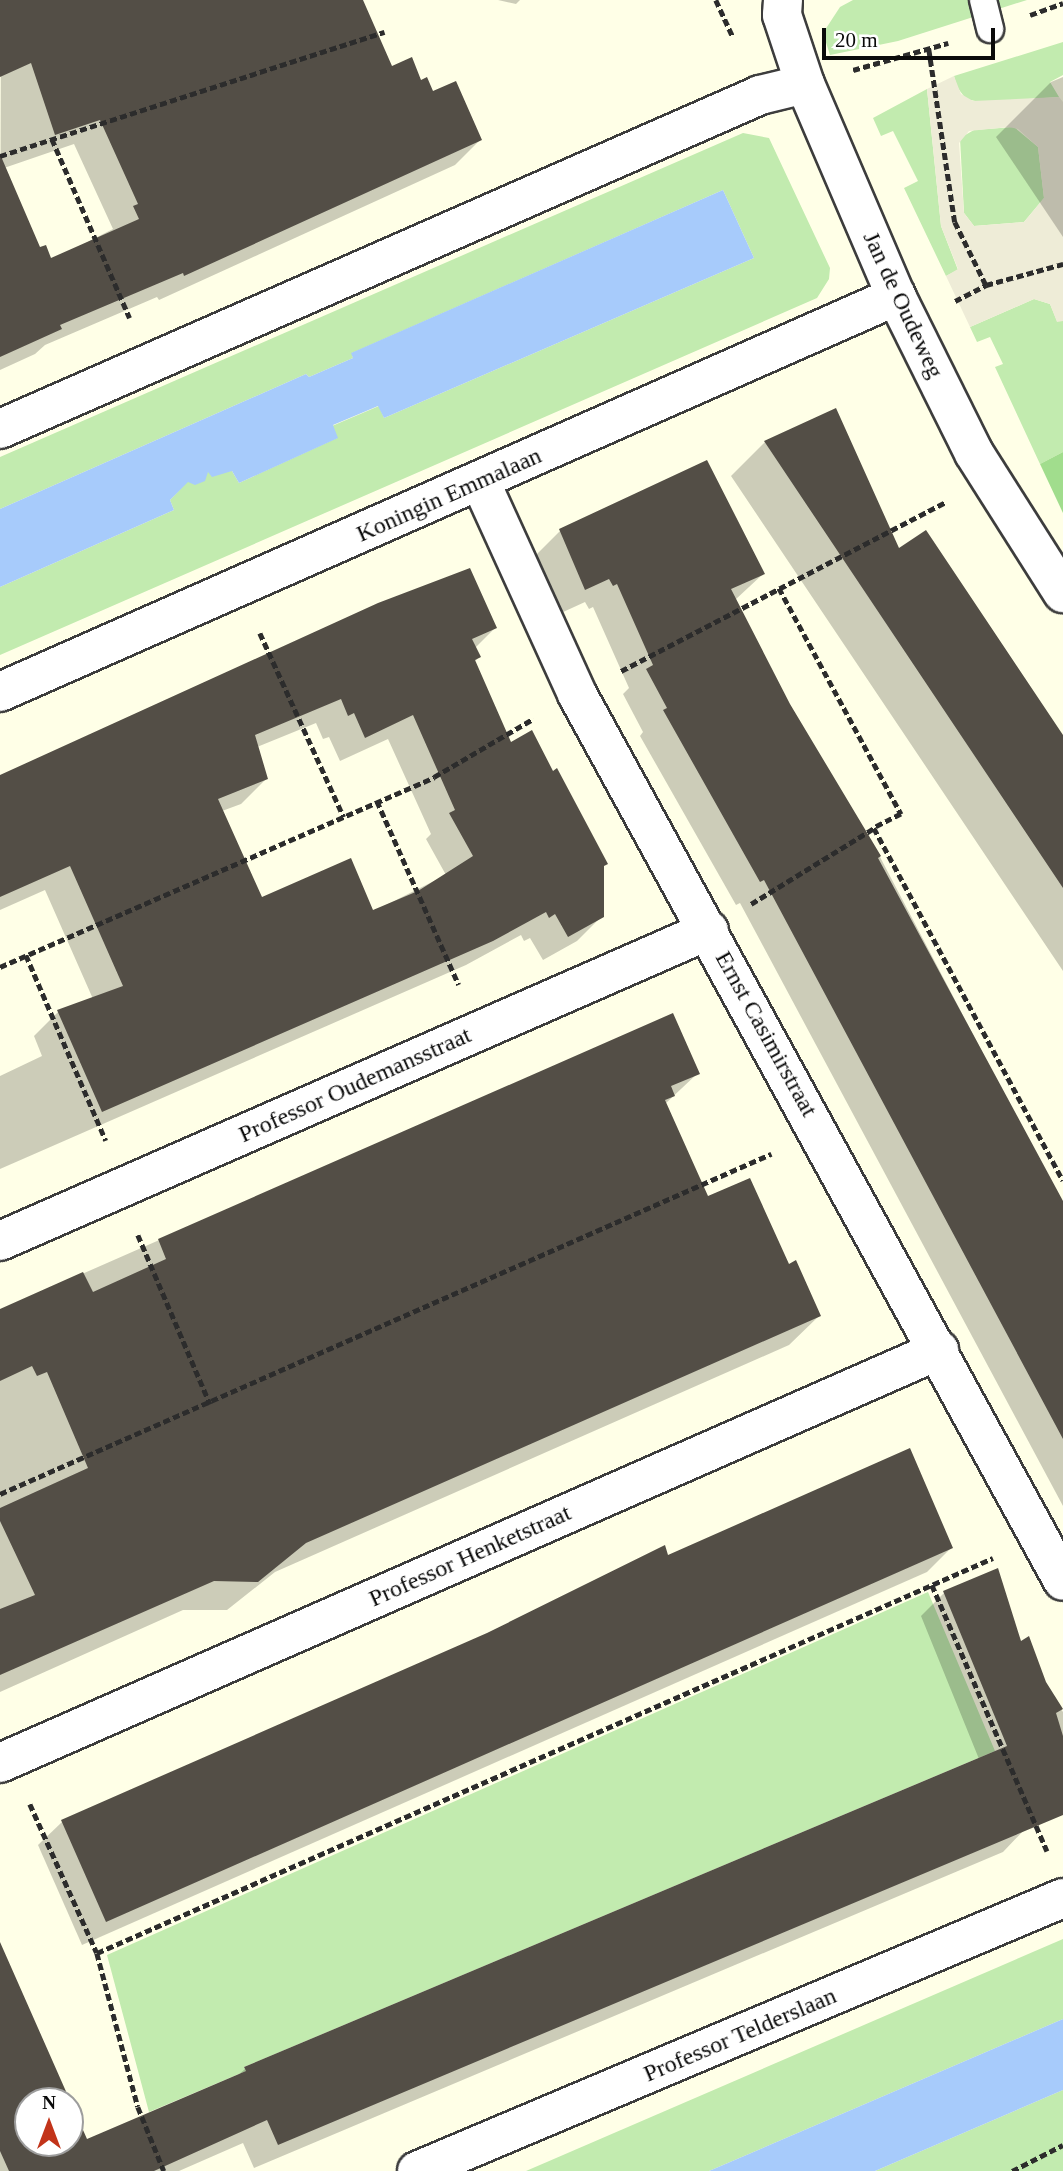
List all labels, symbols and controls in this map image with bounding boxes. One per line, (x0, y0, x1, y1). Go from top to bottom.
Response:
scale bar (825, 14, 998, 58)
text: 20 m (835, 28, 878, 52)
street label: Jan de Oudeweg (856, 227, 950, 383)
street label: Koningin Emmalaan (352, 441, 546, 549)
street label: Ernst Casimirstraat (709, 946, 823, 1122)
street label: Professor Oudemansstraat (234, 1021, 476, 1149)
street label: Professor Henketstraat (365, 1499, 575, 1613)
street label: Professor Telderslaan (639, 1981, 841, 2089)
north arrow (14, 2087, 84, 2157)
text: N (42, 2092, 56, 2113)

